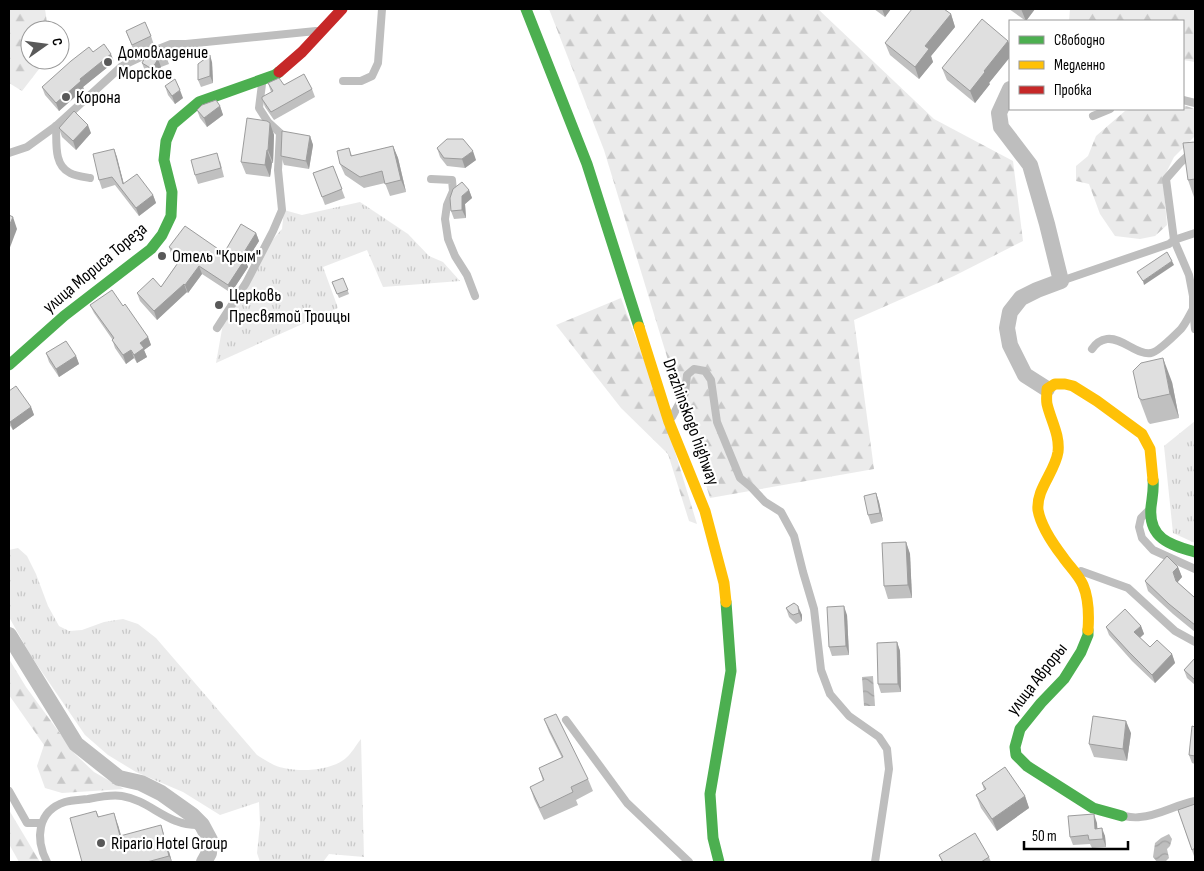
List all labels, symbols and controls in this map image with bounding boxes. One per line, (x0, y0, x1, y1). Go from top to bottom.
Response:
north arrow (20, 20, 70, 70)
legend (1009, 20, 1184, 110)
text: Свободно (1054, 31, 1105, 50)
text: С (48, 36, 66, 48)
place label: Домовладение Морское (118, 42, 208, 84)
marker: Домовладение Морское (102, 56, 114, 68)
text: Медленно (1054, 56, 1105, 75)
text: Пробка (1054, 81, 1092, 100)
place label: Корона (76, 87, 121, 108)
marker: Корона (60, 91, 72, 103)
street label: улица Мориса Тореза (39, 218, 151, 318)
place label: Отель "Крым" (172, 246, 261, 267)
marker: Отель "Крым" (156, 250, 168, 262)
place label: Церковь Пресвятой Троицы (229, 285, 350, 327)
marker: Церковь Пресвятой Троицы (213, 299, 225, 311)
street label: Drazhinskogo highway (658, 356, 724, 488)
street label: улица Авроры (1002, 639, 1072, 719)
scale bar (1024, 818, 1128, 850)
text: 50 m (1032, 827, 1057, 846)
place label: Ripario Hotel Group (111, 833, 228, 854)
marker: Ripario Hotel Group (95, 837, 107, 849)

